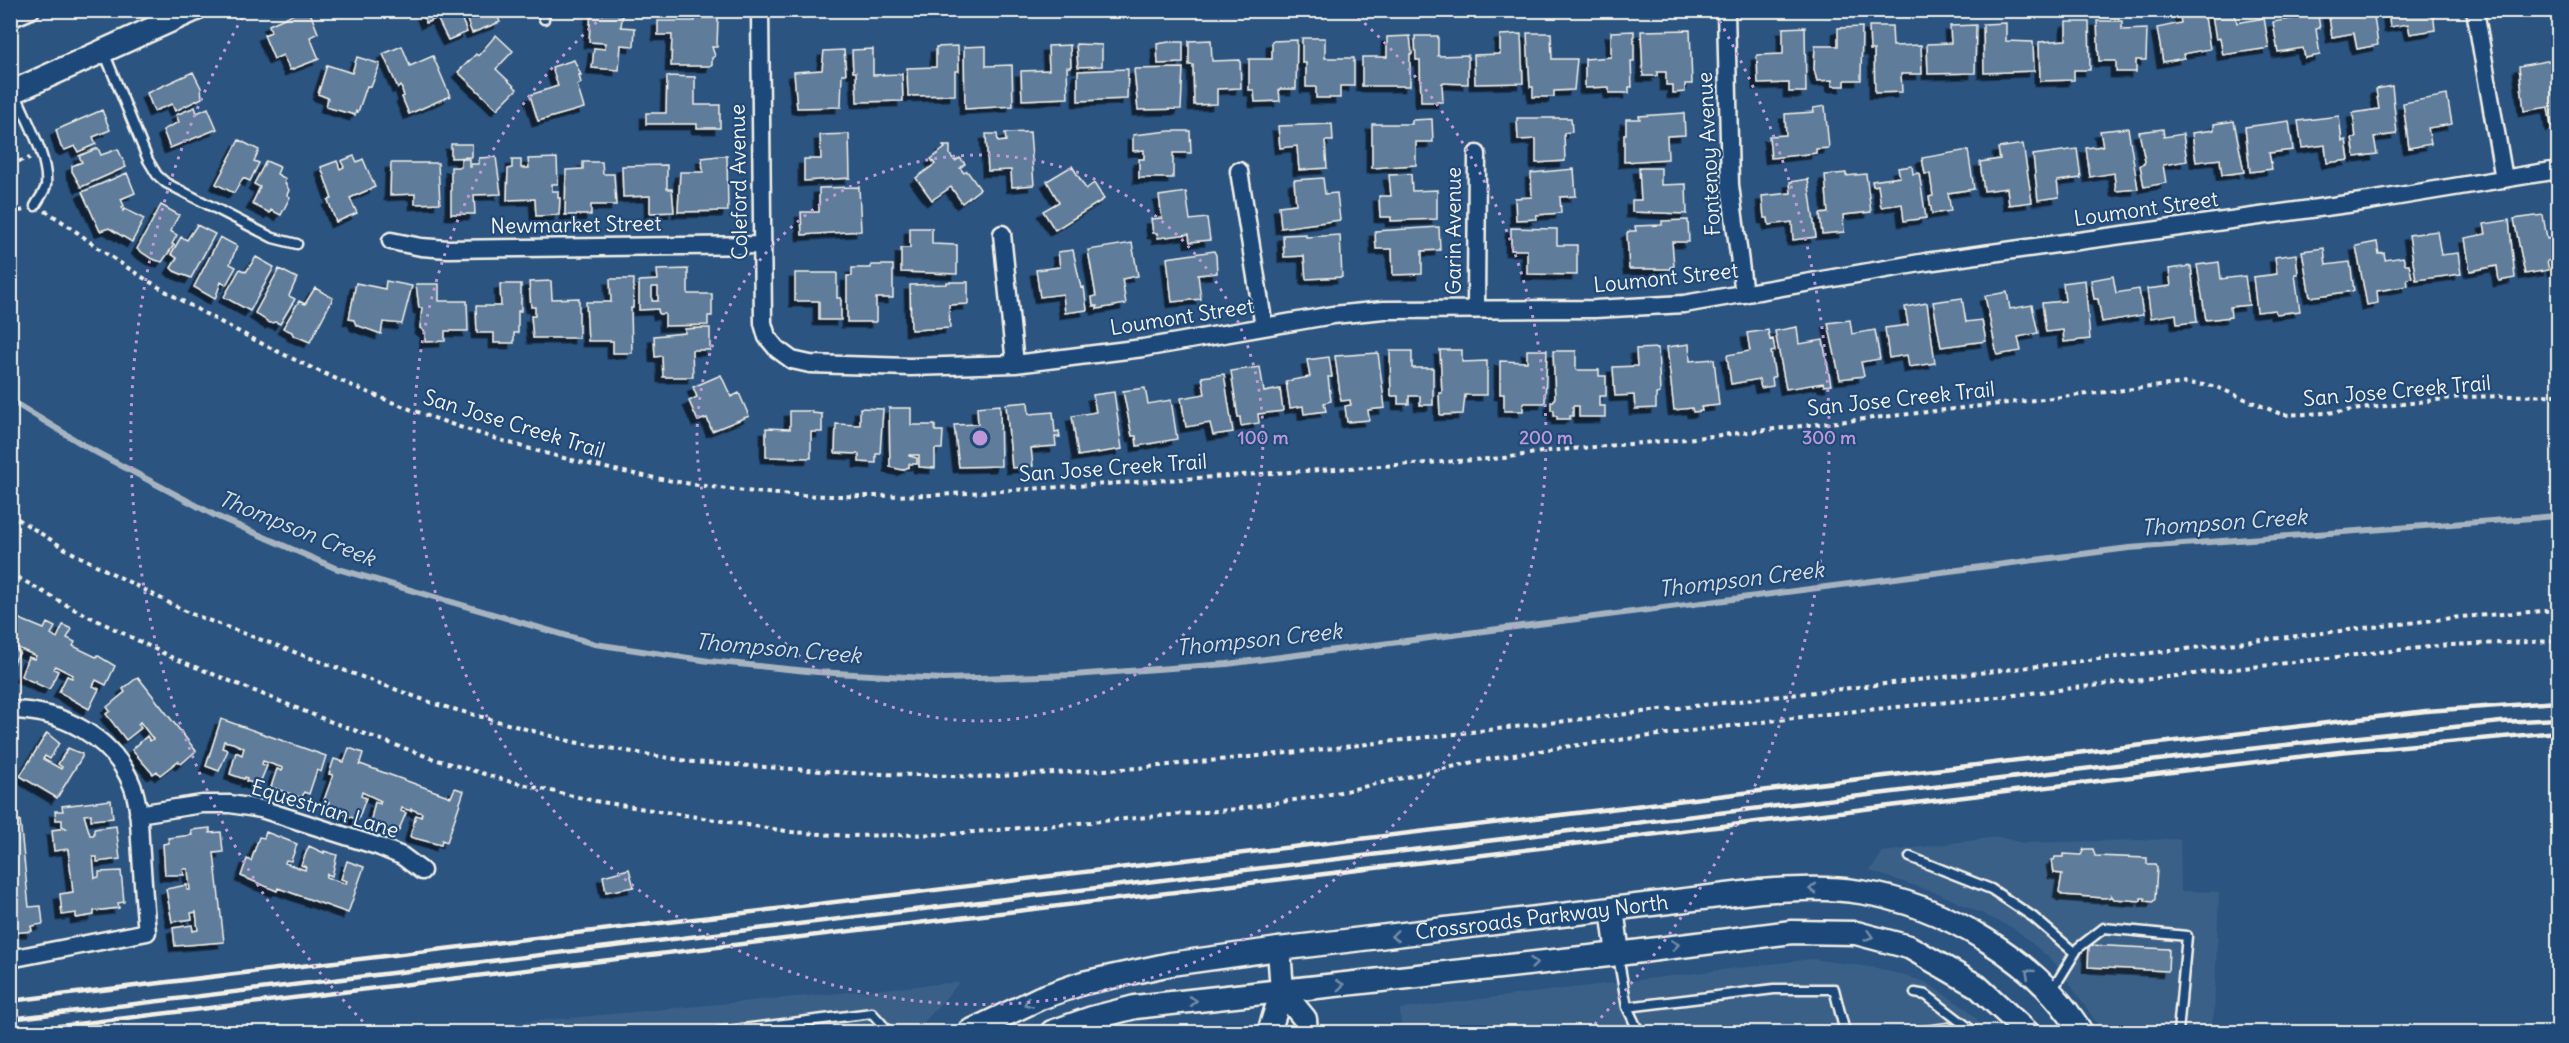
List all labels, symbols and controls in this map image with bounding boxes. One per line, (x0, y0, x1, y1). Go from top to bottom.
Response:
street label: Fontenoy Avenue (1691, 71, 1726, 237)
street label: Coleford Avenue (724, 104, 753, 260)
street label: Garin Avenue (1440, 167, 1467, 295)
street label: Loumont Street (2072, 185, 2220, 232)
street label: Newmarket Street (490, 210, 662, 239)
street label: Loumont Street (1592, 256, 1740, 299)
street label: Loumont Street (1108, 292, 1256, 341)
street label: San Jose Creek Trail (2302, 369, 2492, 412)
street label: San Jose Creek Trail (1806, 375, 1996, 422)
street label: San Jose Creek Trail (420, 383, 608, 464)
text: 100 m (1238, 426, 1289, 449)
text: 200 m (1519, 426, 1573, 449)
text: 300 m (1802, 426, 1856, 449)
centre of rings (970, 428, 990, 448)
street label: San Jose Creek Trail (1018, 447, 1208, 488)
water label: Thompson Creek (215, 484, 381, 573)
water label: Thompson Creek (2140, 502, 2310, 542)
water label: Thompson Creek (1657, 555, 1827, 603)
water label: Thompson Creek (1175, 616, 1345, 662)
water label: Thompson Creek (694, 627, 864, 669)
street label: Equestrian Lane (248, 773, 402, 844)
one-way arrow (1809, 883, 1818, 895)
street label: Crossroads Parkway North (1414, 888, 1670, 945)
one-way arrow (1390, 929, 1399, 941)
one-way arrow (1863, 929, 1874, 941)
one-way arrow (1671, 940, 1680, 952)
one-way arrow (1529, 957, 1538, 970)
one-way arrow (2025, 969, 2036, 980)
one-way arrow (1335, 979, 1345, 991)
one-way arrow (1188, 995, 1197, 1008)
one-way arrow (1023, 996, 1034, 1008)

